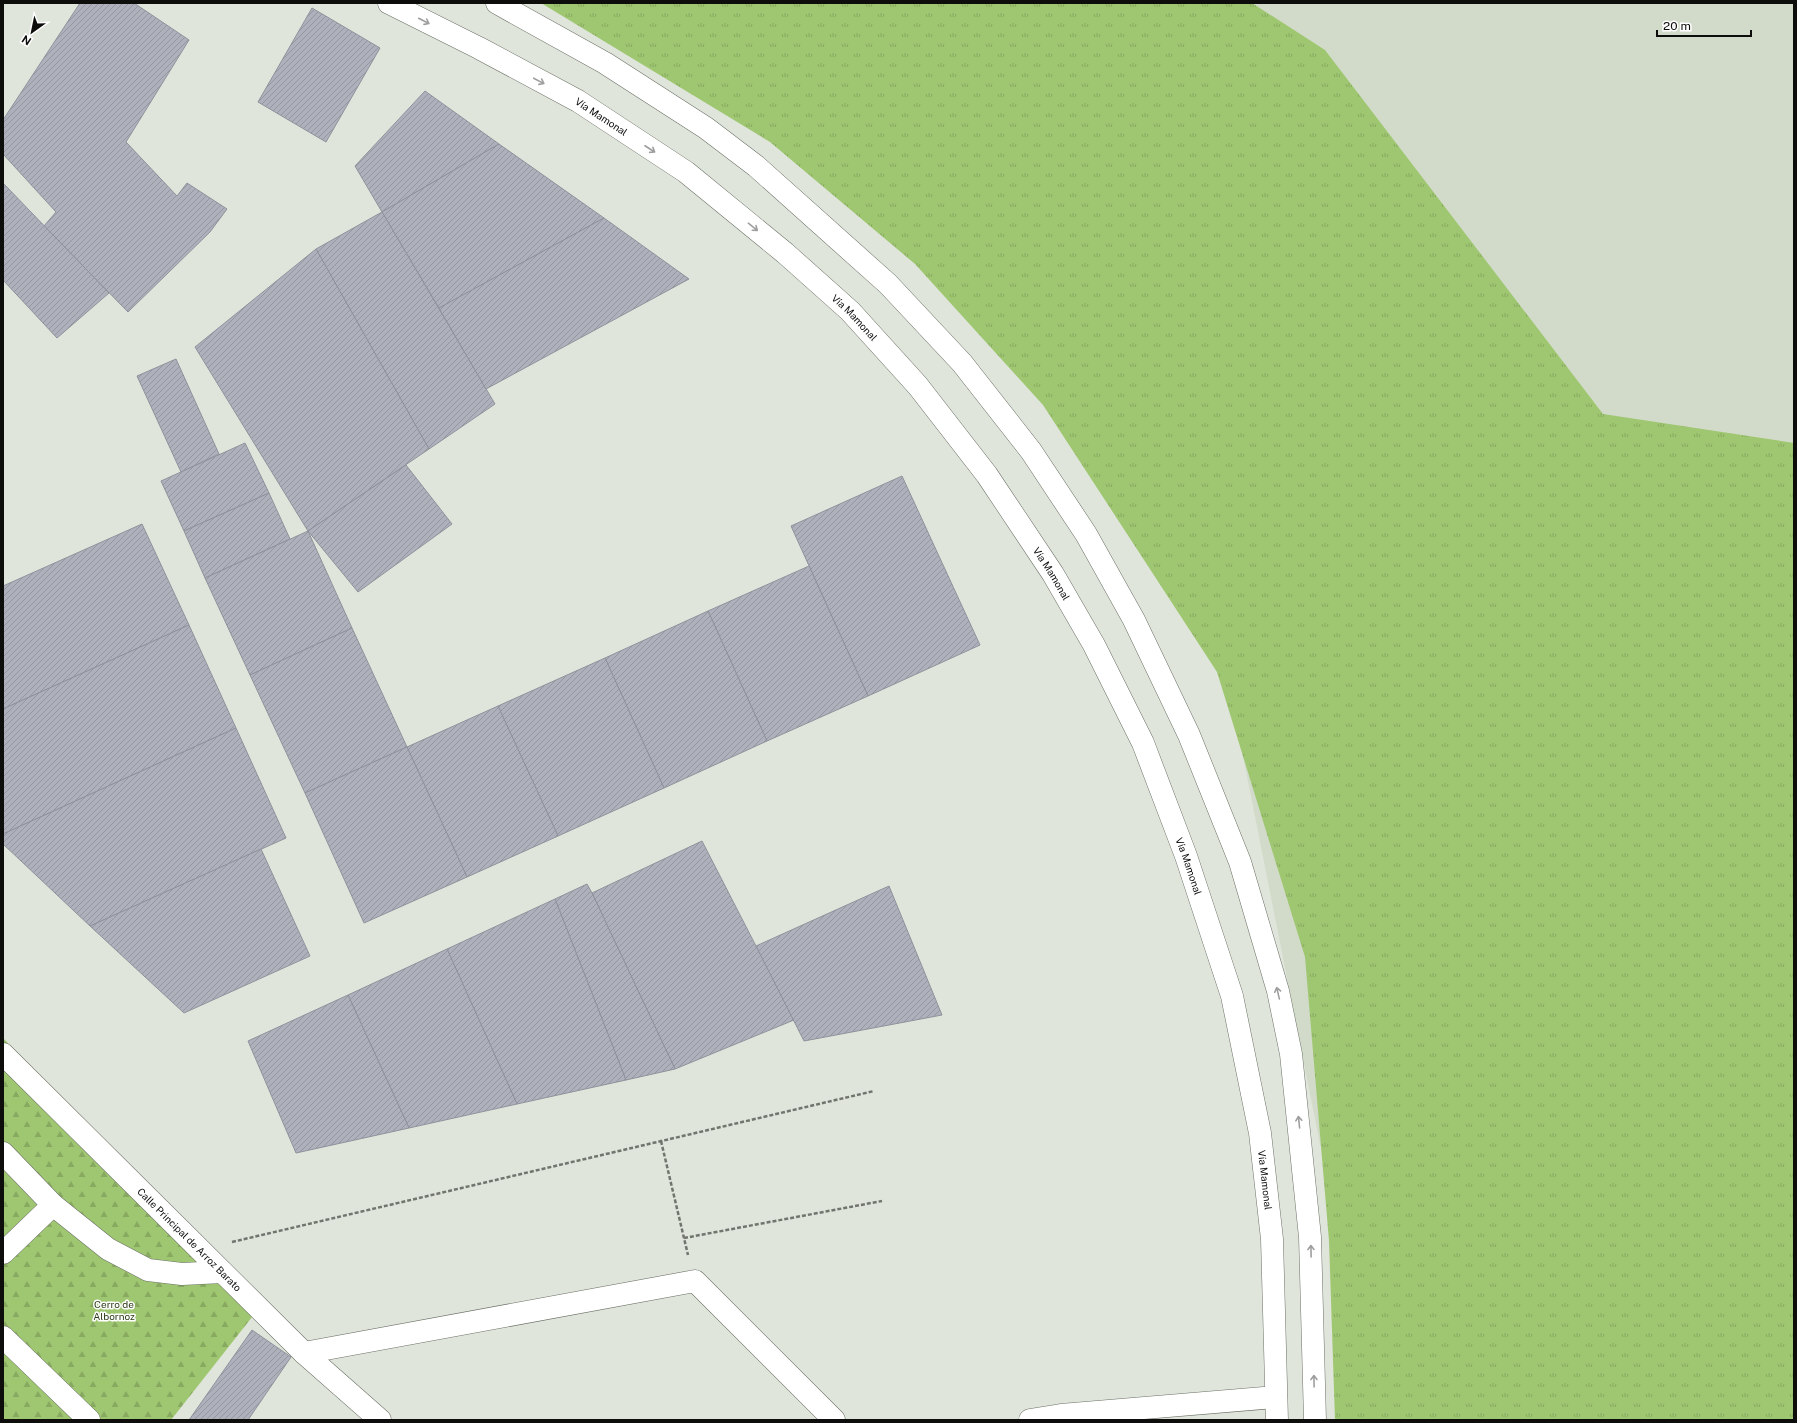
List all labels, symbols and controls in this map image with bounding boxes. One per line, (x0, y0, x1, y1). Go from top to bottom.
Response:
north arrow (12, 12, 52, 52)
scale bar (1657, 12, 1751, 38)
one-way arrow (417, 17, 429, 25)
text: 20 m (1663, 19, 1691, 33)
text: N (20, 33, 33, 48)
one-way arrow (533, 77, 545, 85)
street label: Vía Mamonal (573, 95, 630, 138)
one-way arrow (644, 144, 655, 153)
one-way arrow (748, 223, 759, 231)
street label: Vía Mamonal (829, 292, 880, 343)
street label: Vía Mamonal (1031, 545, 1073, 602)
street label: Vía Mamonal (1173, 836, 1204, 896)
one-way arrow (1274, 987, 1282, 1000)
one-way arrow (1296, 1116, 1303, 1129)
street label: Vía Mamonal (1256, 1149, 1275, 1211)
street label: Calle Principal de Arroz Barato (135, 1185, 244, 1294)
one-way arrow (1307, 1245, 1314, 1258)
park label: Cerro de Albornoz (93, 1298, 135, 1322)
one-way arrow (1310, 1375, 1317, 1388)

